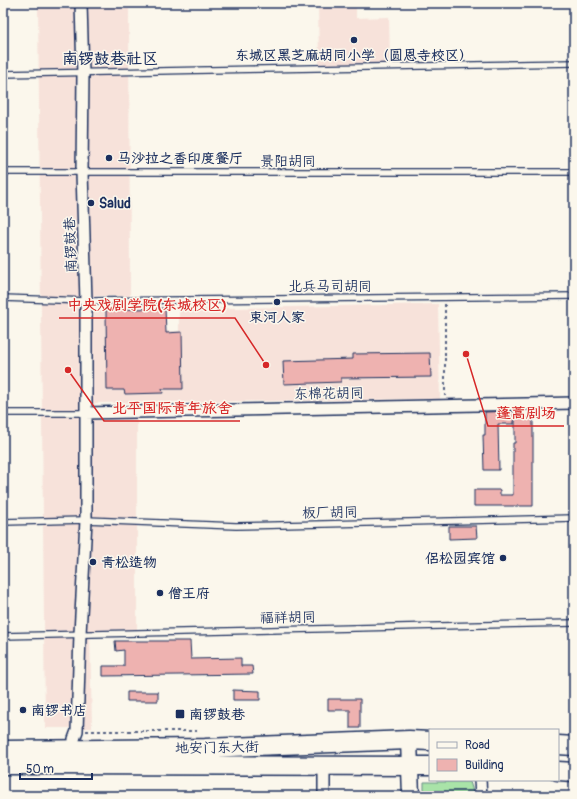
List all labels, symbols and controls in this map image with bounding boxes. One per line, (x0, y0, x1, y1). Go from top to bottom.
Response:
marker: 东城区黑芝麻胡同小学（圆恩寺校区） (349, 35, 359, 45)
place label: 东城区黑芝麻胡同小学（圆恩寺校区） (235, 47, 473, 64)
district label: 南锣鼓巷社区 (62, 49, 158, 69)
place label: 马沙拉之香印度餐厅 (117, 150, 243, 167)
marker: 马沙拉之香印度餐厅 (104, 153, 114, 163)
street label: 景阳胡同 (260, 153, 316, 170)
place label: Salud (99, 195, 131, 212)
marker: Salud (86, 198, 96, 208)
street label: 南锣鼓巷 (61, 216, 80, 273)
street label: 北兵马司胡同 (288, 278, 372, 295)
callout: 中央戏剧学院(东城校区) (59, 291, 235, 318)
text: 中央戏剧学院(东城校区) (67, 296, 227, 315)
marker: 束河人家 (272, 297, 282, 307)
place label: 束河人家 (249, 309, 305, 326)
street label: 东棉花胡同 (294, 384, 364, 403)
callout: 北平国际青年旅舍 (104, 394, 240, 421)
text: 北平国际青年旅舍 (112, 399, 232, 418)
callout: 蓬蒿剧场 (488, 399, 564, 426)
text: 蓬蒿剧场 (496, 404, 556, 423)
street label: 板厂胡同 (302, 504, 358, 521)
place label: 侣松园宾馆 (425, 550, 495, 567)
marker: 侣松园宾馆 (498, 553, 508, 563)
place label: 青松造物 (101, 554, 157, 571)
marker: 青松造物 (88, 557, 98, 567)
place label: 僧王府 (168, 585, 210, 602)
marker: 僧王府 (155, 588, 165, 598)
street label: 福祥胡同 (260, 609, 316, 626)
place label: 南锣书店 (31, 702, 87, 719)
marker: 南锣书店 (18, 705, 28, 715)
place label: 南锣鼓巷 (189, 706, 246, 723)
marker: 南锣鼓巷 (174, 708, 186, 720)
legend (429, 729, 559, 781)
street label: 地安门东大街 (175, 738, 259, 757)
text: Road (465, 738, 490, 753)
scale bar (20, 755, 92, 781)
text: Building (465, 758, 504, 773)
text: 50 m (26, 762, 54, 777)

